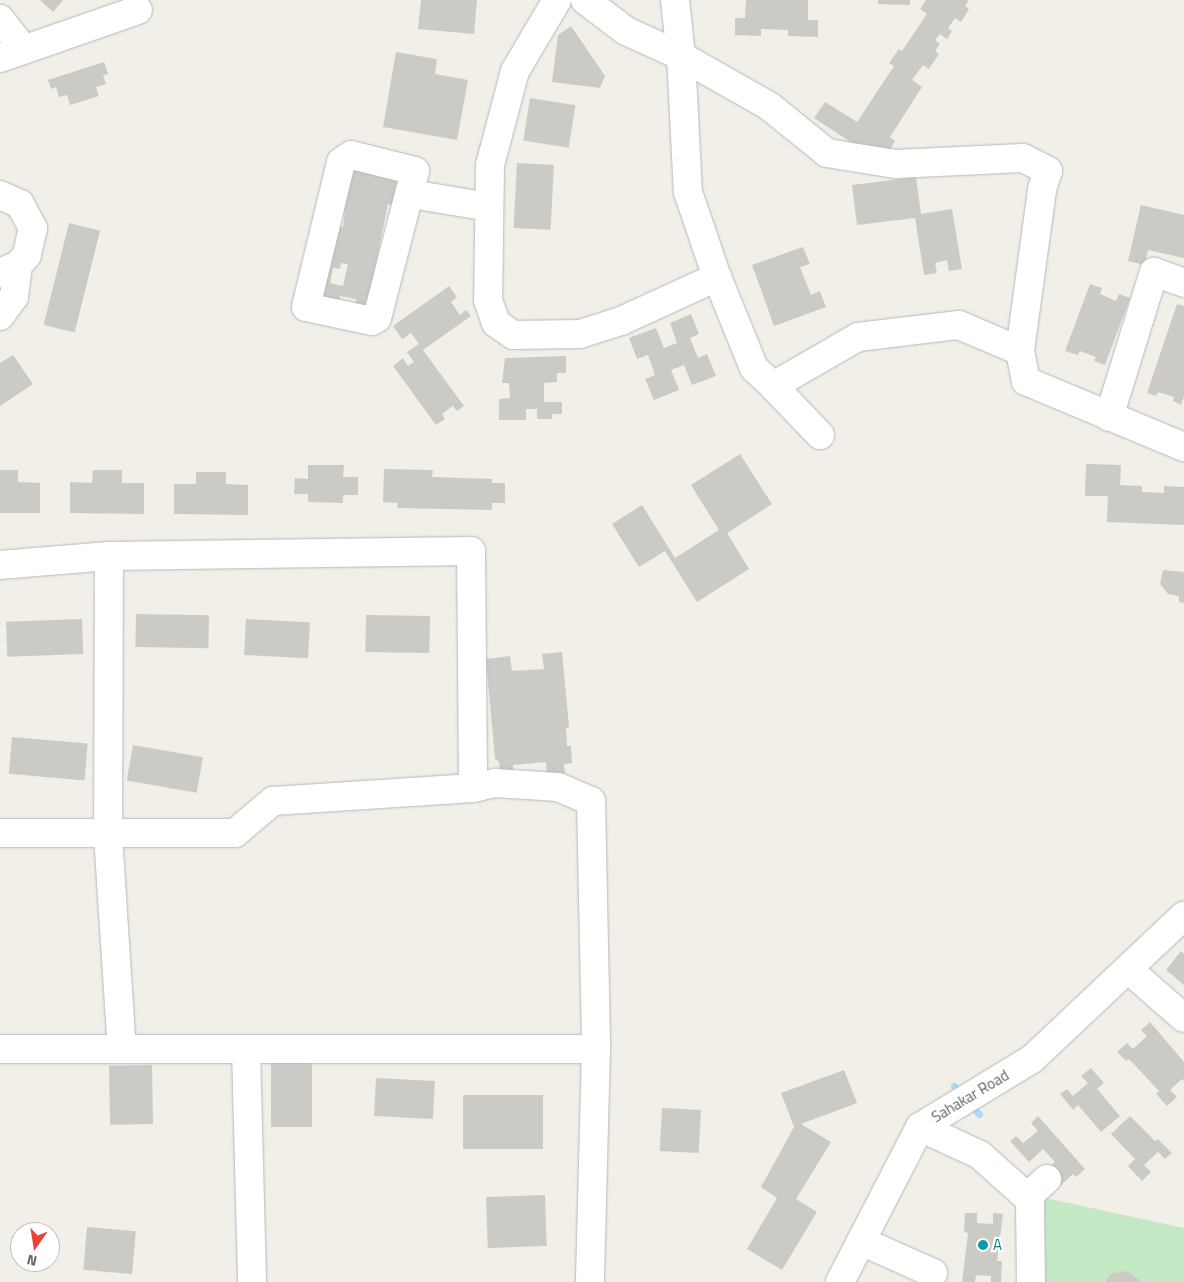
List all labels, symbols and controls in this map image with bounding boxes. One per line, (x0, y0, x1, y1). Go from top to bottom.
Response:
street label: Sahakar Road (928, 1066, 1012, 1126)
north arrow (10, 1222, 60, 1272)
place label: A (993, 1236, 1002, 1254)
marker: A (977, 1239, 989, 1251)
text: N (25, 1250, 39, 1272)

